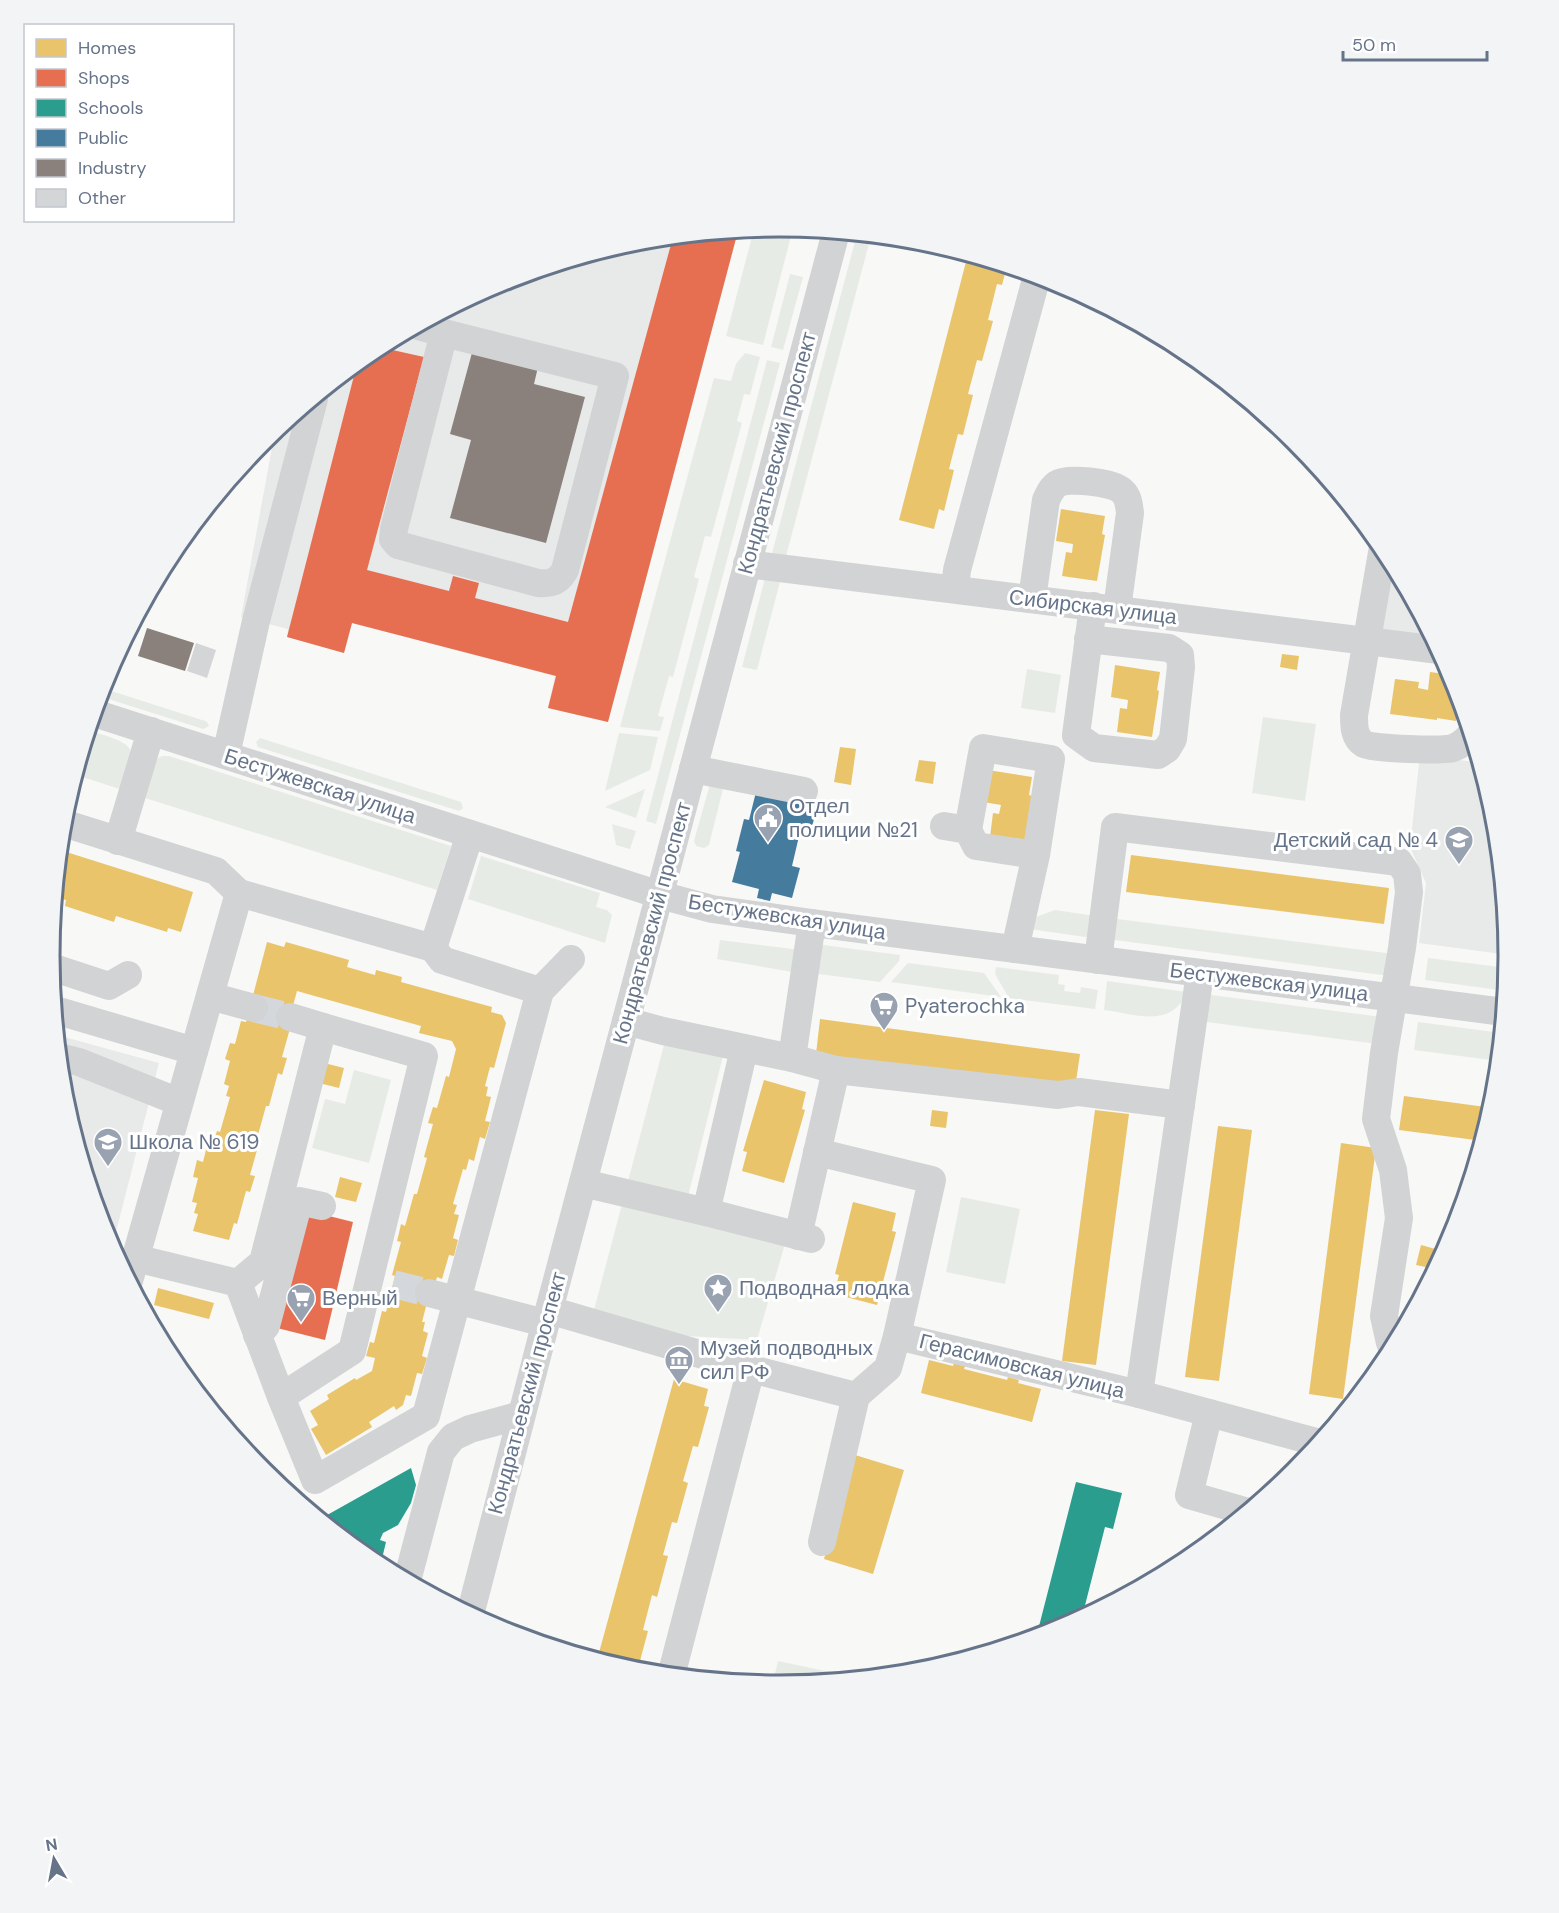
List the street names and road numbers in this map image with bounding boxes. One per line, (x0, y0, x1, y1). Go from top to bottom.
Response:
street label: Кондратьевский проспект (731, 328, 823, 577)
street label: Сибирская улица (1007, 583, 1179, 631)
street label: Бестужевская улица (221, 742, 420, 830)
street label: Кондратьевский проспект (606, 798, 698, 1047)
street label: Бестужевская улица (686, 888, 888, 946)
street label: Бестужевская улица (1168, 956, 1370, 1008)
street label: Кондратьевский проспект (481, 1268, 573, 1517)
street label: Герасимовская улица (916, 1327, 1128, 1405)

